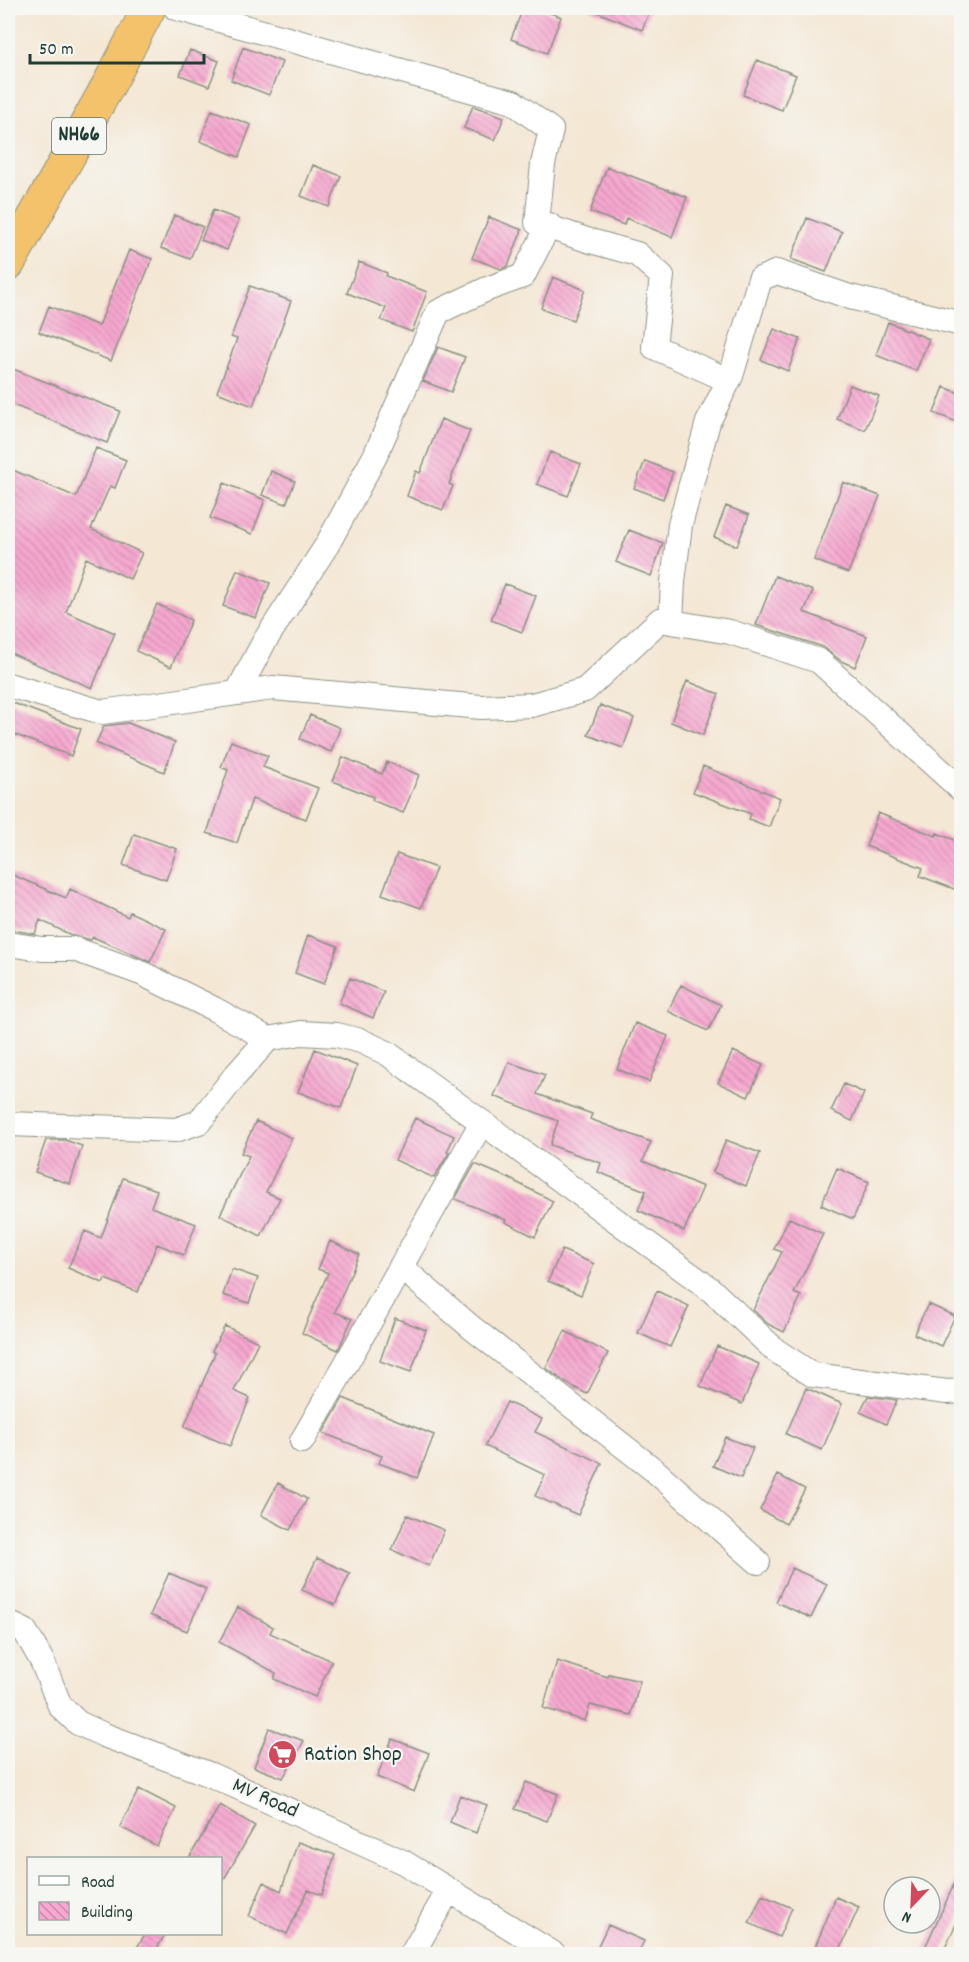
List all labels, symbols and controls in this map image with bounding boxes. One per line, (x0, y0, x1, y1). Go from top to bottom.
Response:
scale bar (30, 27, 204, 65)
text: 50 m (39, 38, 74, 63)
road number: NH66 (52, 118, 106, 154)
supermarket icon: Ration Shop (267, 1739, 299, 1771)
place label: Ration Shop (304, 1740, 402, 1771)
street label: MV Road (227, 1771, 303, 1827)
legend (27, 1857, 222, 1935)
text: Road (81, 1871, 115, 1896)
north arrow (882, 1875, 942, 1935)
text: Building (81, 1901, 133, 1926)
text: N (899, 1904, 915, 1929)

